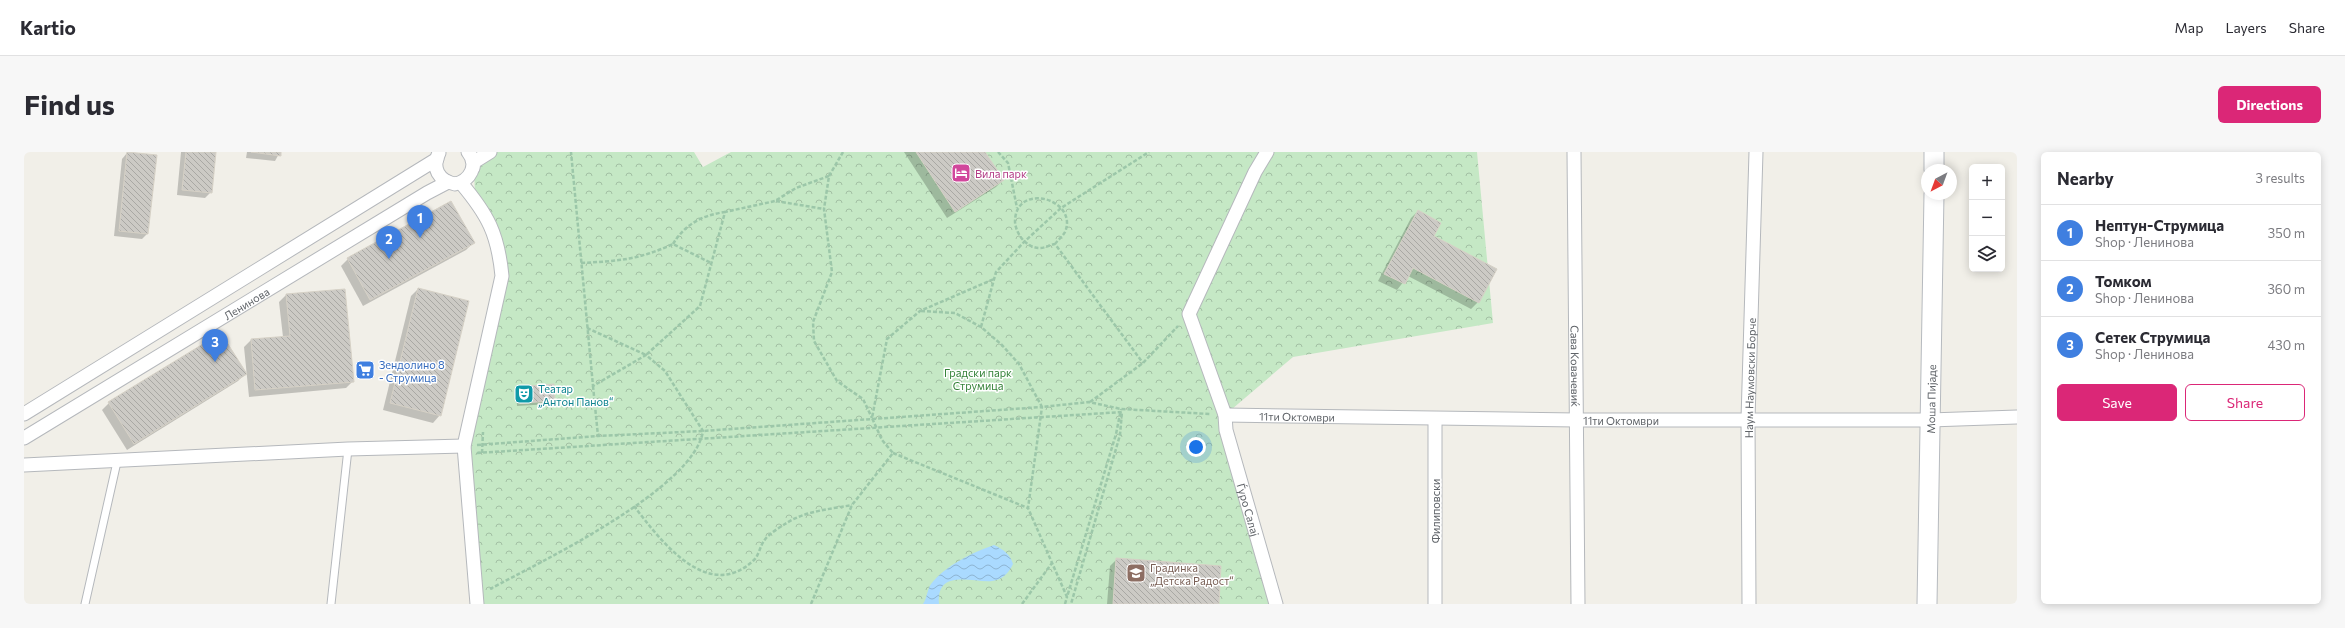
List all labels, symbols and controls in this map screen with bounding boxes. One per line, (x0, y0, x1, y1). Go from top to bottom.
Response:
text: Kartio (20, 16, 76, 39)
text: Map (2175, 19, 2203, 36)
text: Layers (2225, 19, 2267, 36)
text: Share (2289, 19, 2325, 36)
button: Directions (2218, 86, 2321, 123)
text: Find us (24, 87, 115, 121)
hotel icon: Вила парк (950, 162, 972, 184)
north arrow (1921, 164, 1957, 200)
map controls (1969, 164, 2005, 272)
button: + (1969, 164, 2005, 200)
place label: Вила парк (975, 167, 1027, 180)
text: Nearby (2057, 168, 2114, 189)
text: 3 results (2256, 170, 2305, 186)
button: − (1969, 200, 2005, 236)
pin: 1 (407, 205, 433, 238)
text: Нептун-Струмица (2095, 216, 2224, 234)
text: 1 (2067, 225, 2073, 241)
text: 350 m (2268, 225, 2305, 241)
pin: 2 (376, 226, 402, 259)
text: Shop · Ленинова (2095, 234, 2194, 250)
button: layers (1969, 236, 2005, 272)
text: Томком (2095, 272, 2152, 290)
text: 2 (2066, 281, 2074, 297)
text: 360 m (2267, 281, 2305, 297)
street label: Ленинова (221, 284, 271, 322)
text: Shop · Ленинова (2095, 290, 2194, 306)
street label: Наум Наумовски Борче (1741, 317, 1758, 438)
street label: Сава Ковачевиќ (1569, 325, 1583, 407)
text: Сетек Струмица (2095, 328, 2210, 346)
pin: 3 (202, 329, 228, 362)
text: 3 (2066, 337, 2074, 353)
text: 430 m (2267, 337, 2305, 353)
text: Shop · Ленинова (2095, 346, 2194, 362)
place label: Зендолино 8 - Струмица (379, 358, 445, 384)
supermarket icon: Зендолино 8 - Струмица (354, 359, 376, 381)
street label: Моша Пијаде (1923, 364, 1938, 434)
park label: Градски парк Струмица (944, 366, 1012, 392)
place label: Театар „Антон Панов“ (538, 382, 614, 408)
theatre icon: Театар „Антон Панов“ (513, 383, 535, 405)
button: Save (2057, 384, 2177, 421)
button: Share (2185, 384, 2305, 421)
street label: 11ти Октомври (1259, 409, 1335, 423)
street label: 11ти Октомври (1583, 414, 1659, 427)
your location (1186, 437, 1206, 457)
street label: Филиповски (1429, 479, 1442, 543)
street label: Ѓуро Салај (1235, 481, 1263, 538)
place label: Градинка „Детска Радост“ (1150, 561, 1234, 587)
school or university icon: Градинка „Детска Радост“ (1125, 562, 1147, 584)

